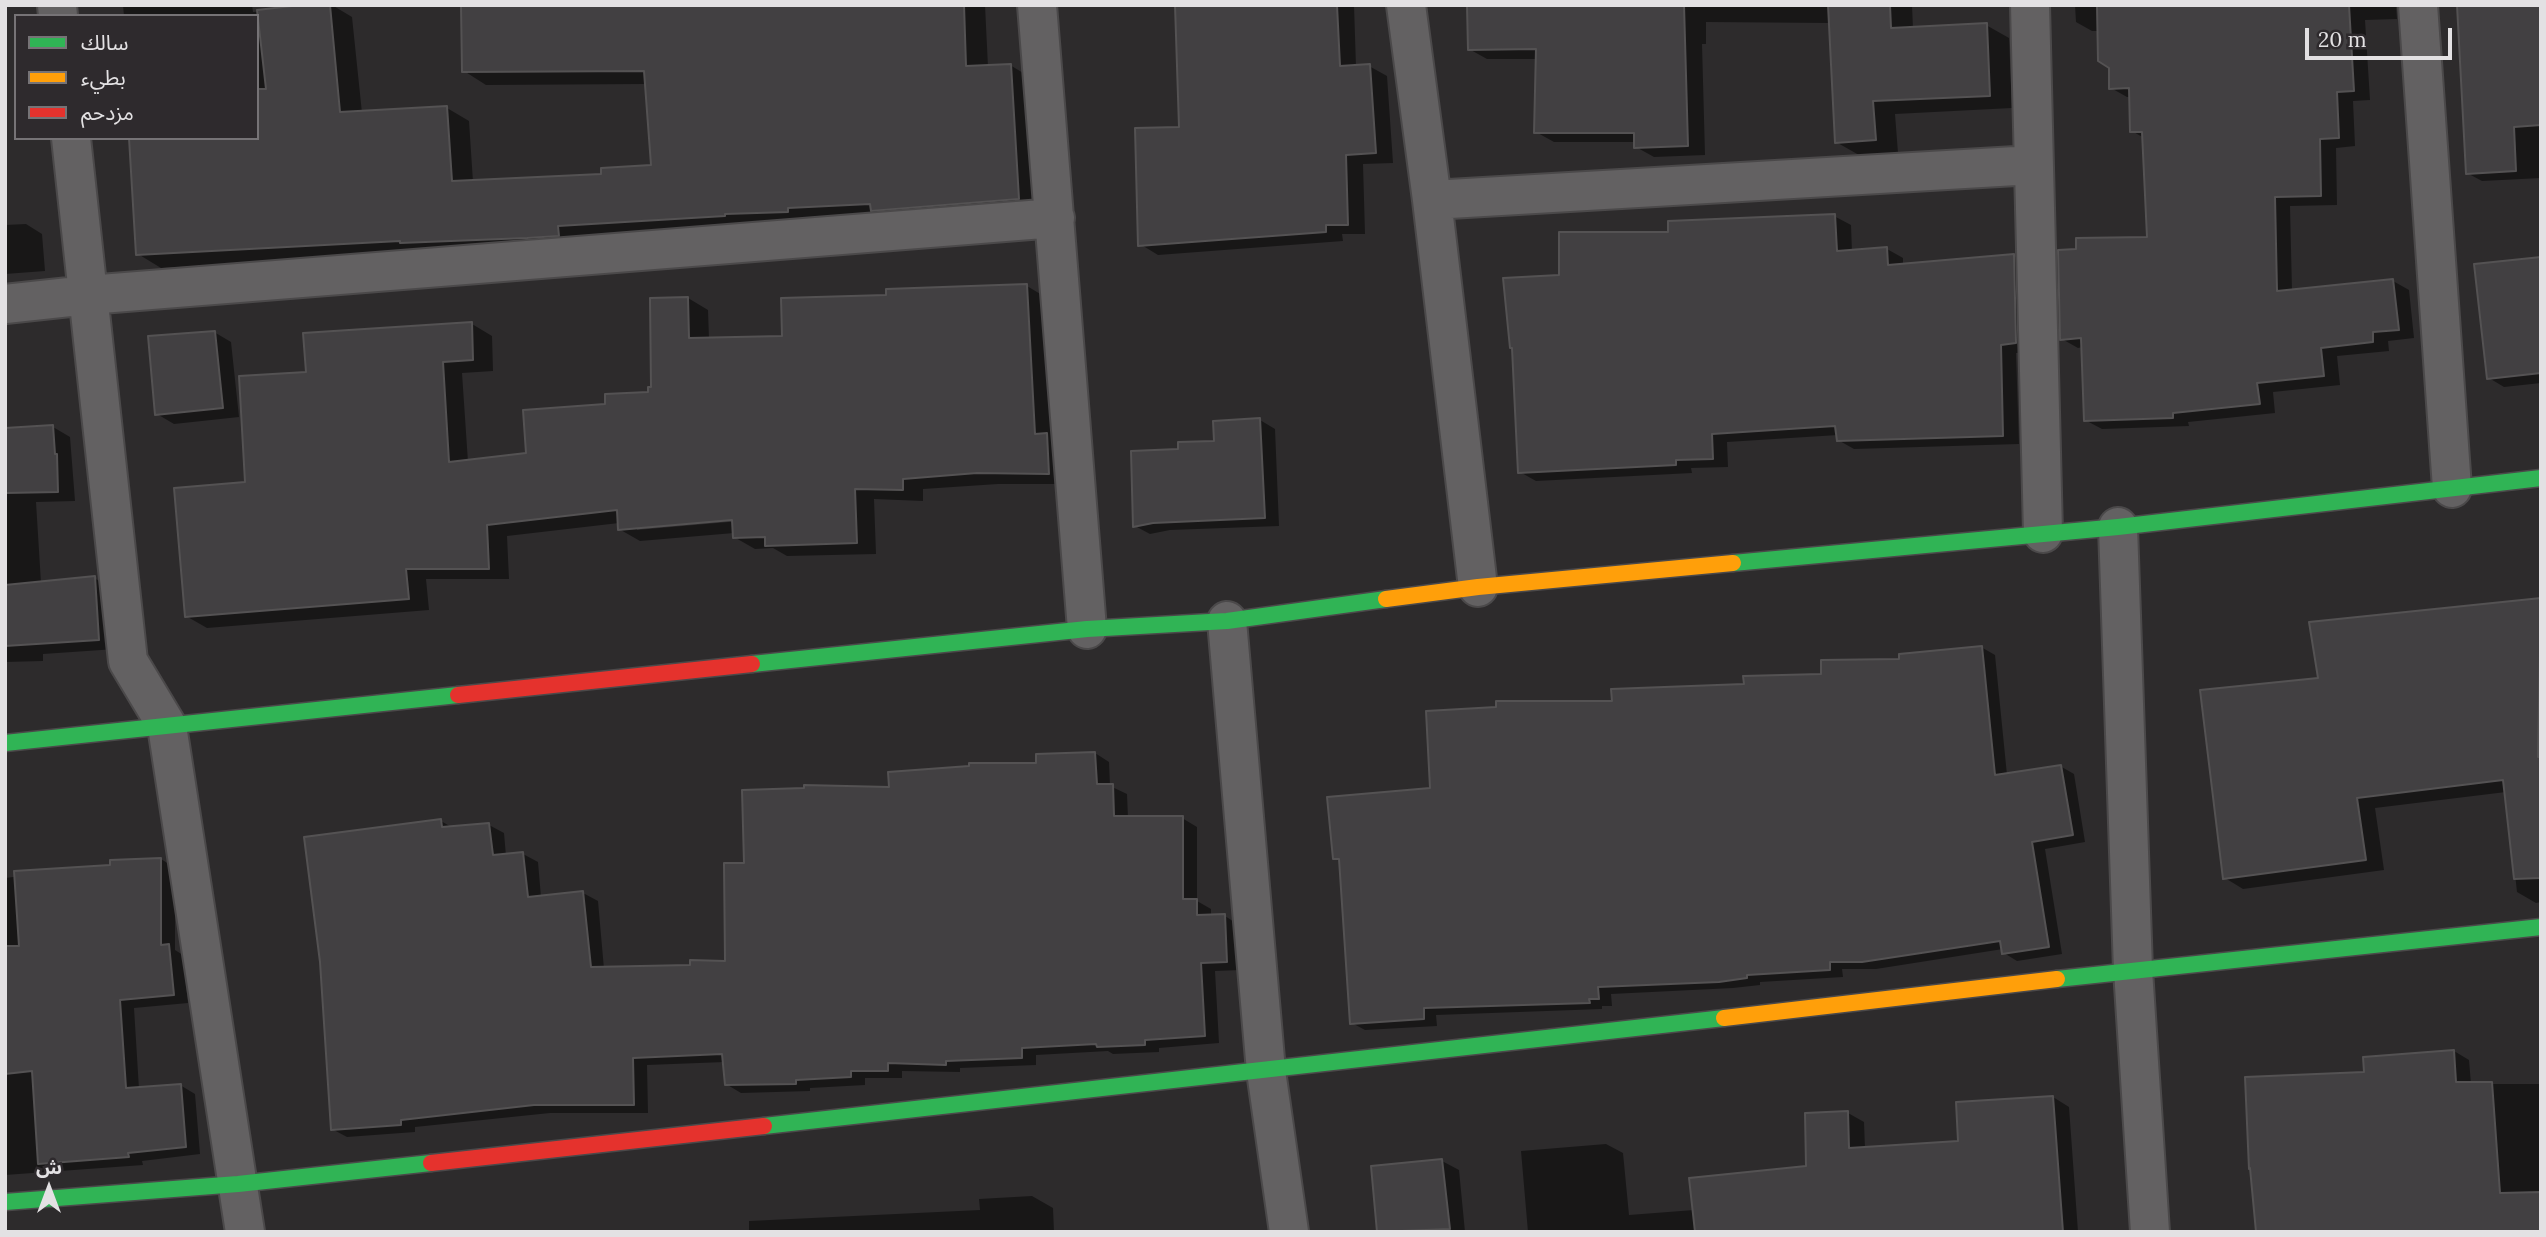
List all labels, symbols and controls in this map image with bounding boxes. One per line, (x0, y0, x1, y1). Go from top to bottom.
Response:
legend (14, 14, 259, 140)
scale bar (2308, 14, 2455, 58)
text: 20 m (2318, 26, 2367, 53)
text: سالك (81, 29, 128, 56)
text: بطيء (81, 64, 126, 91)
text: مزدحم (81, 99, 134, 126)
north arrow (14, 1153, 84, 1223)
text: ش (36, 1155, 62, 1179)

